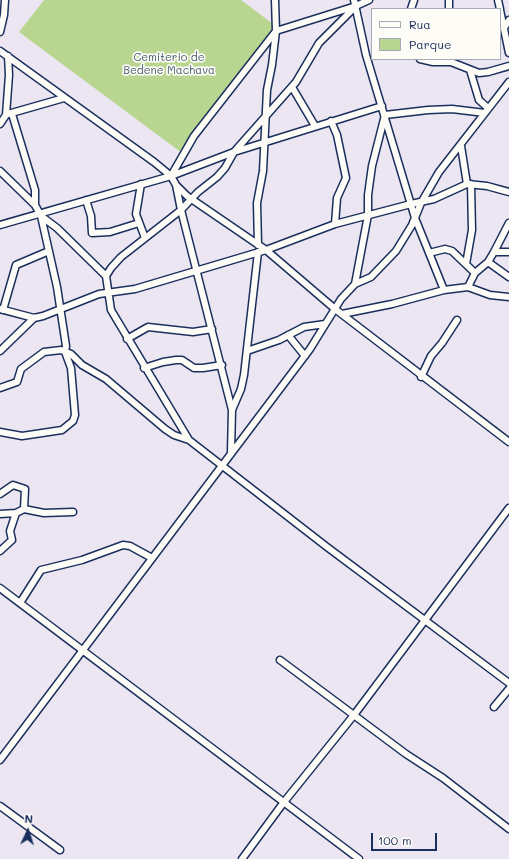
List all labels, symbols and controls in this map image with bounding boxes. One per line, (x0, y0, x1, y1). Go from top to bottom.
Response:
legend (371, 8, 501, 60)
text: Rua (409, 16, 431, 32)
text: Parque (409, 36, 452, 52)
park label: Cemiterio de Bedene Machava (123, 51, 215, 77)
north arrow (8, 811, 48, 851)
text: N (24, 811, 34, 826)
scale bar (373, 825, 439, 851)
text: 100 m (378, 832, 412, 848)

